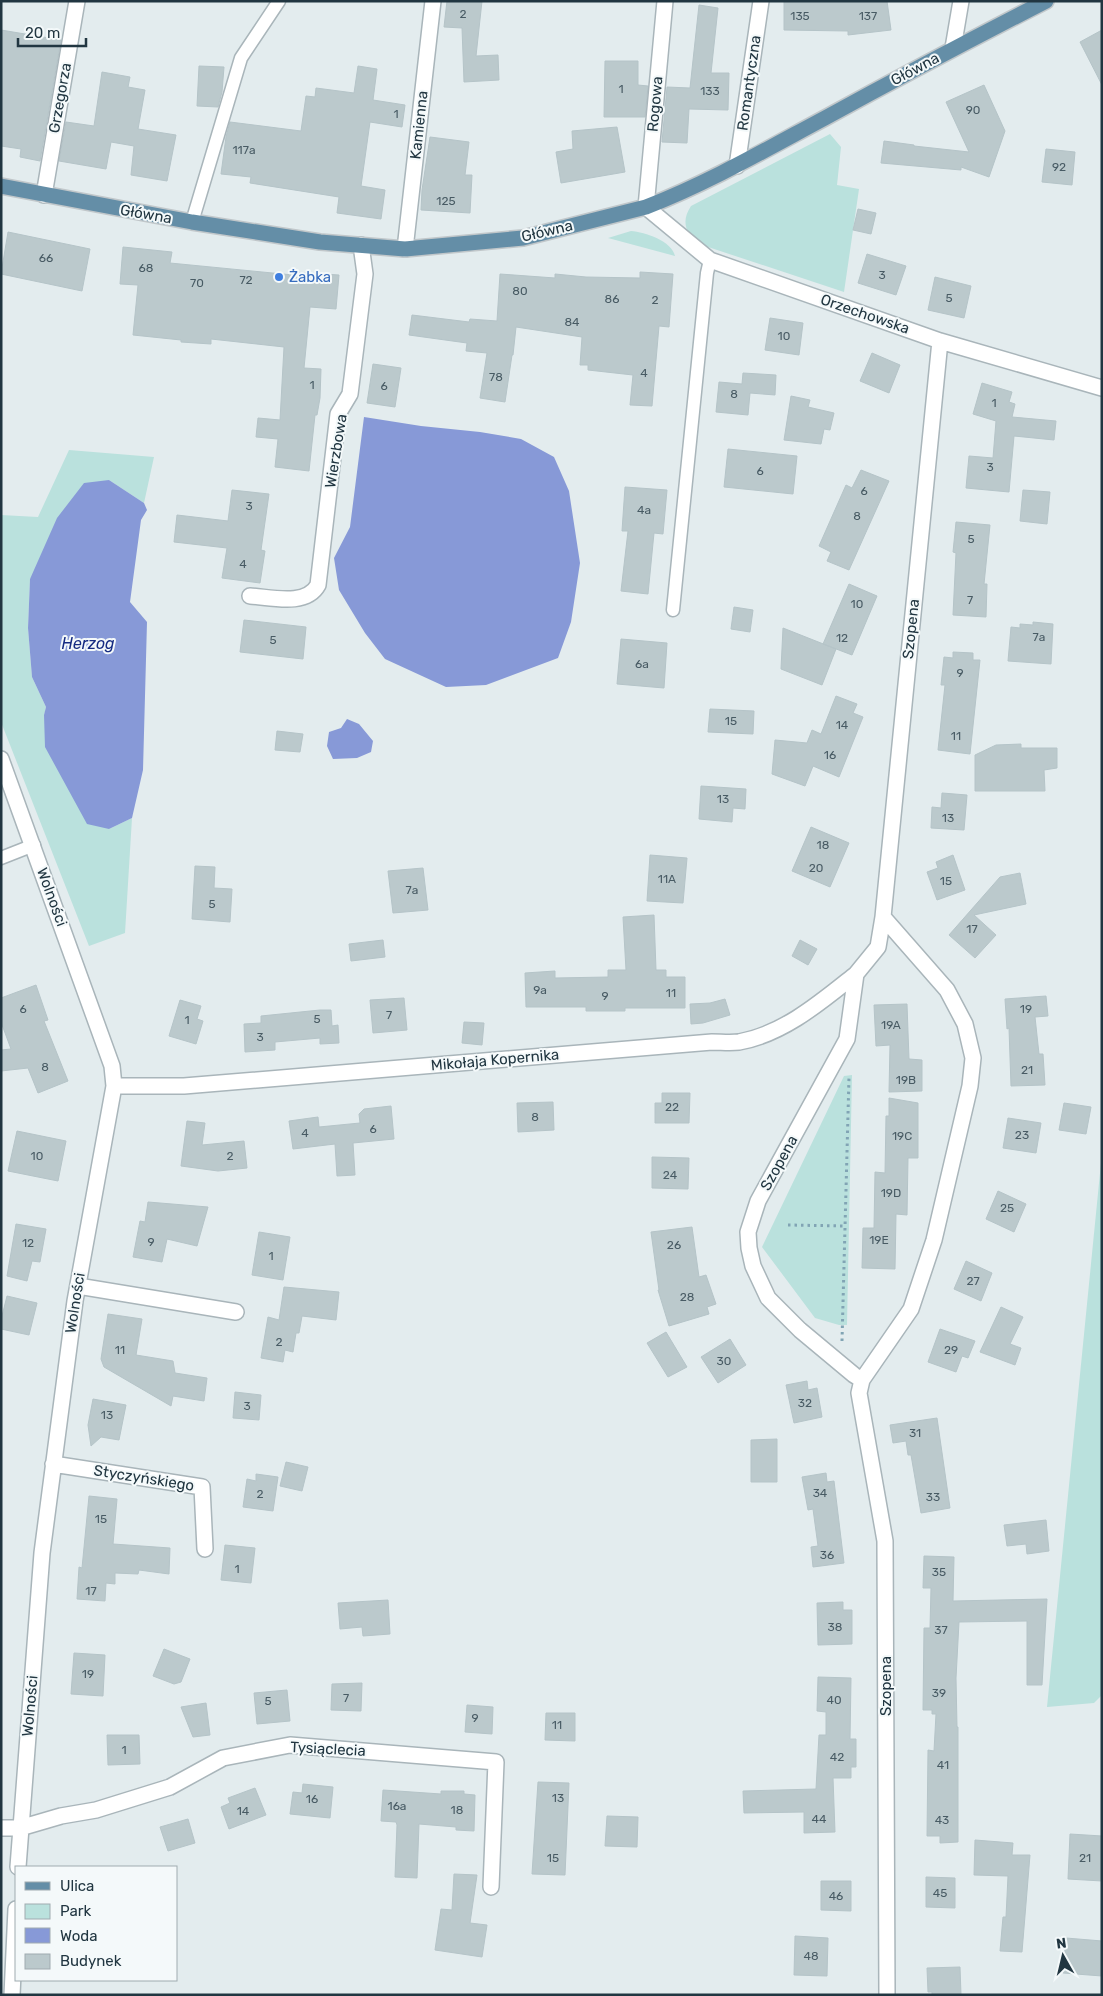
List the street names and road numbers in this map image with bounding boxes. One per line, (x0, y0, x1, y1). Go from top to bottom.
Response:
street label: Romantyczna (733, 34, 765, 132)
street label: Główna (888, 49, 942, 89)
street label: Grzegorza (45, 61, 75, 135)
street label: Rogowa (644, 75, 666, 133)
street label: Kamienna (406, 90, 432, 160)
street label: Główna (119, 201, 173, 227)
street label: Główna (520, 216, 574, 246)
street label: Orzechowska (818, 290, 912, 338)
street label: Wierzbowa (321, 413, 351, 489)
street label: Szopena (899, 598, 923, 660)
street label: Wolności (33, 865, 71, 929)
street label: Mikołaja Kopernika (430, 1045, 560, 1075)
street label: Szopena (757, 1132, 801, 1194)
street label: Wolności (61, 1271, 89, 1335)
street label: Styczyńskiego (92, 1461, 196, 1495)
street label: Szopena (877, 1656, 895, 1716)
street label: Wolności (18, 1675, 42, 1737)
street label: Tysiąclecia (290, 1738, 366, 1760)

